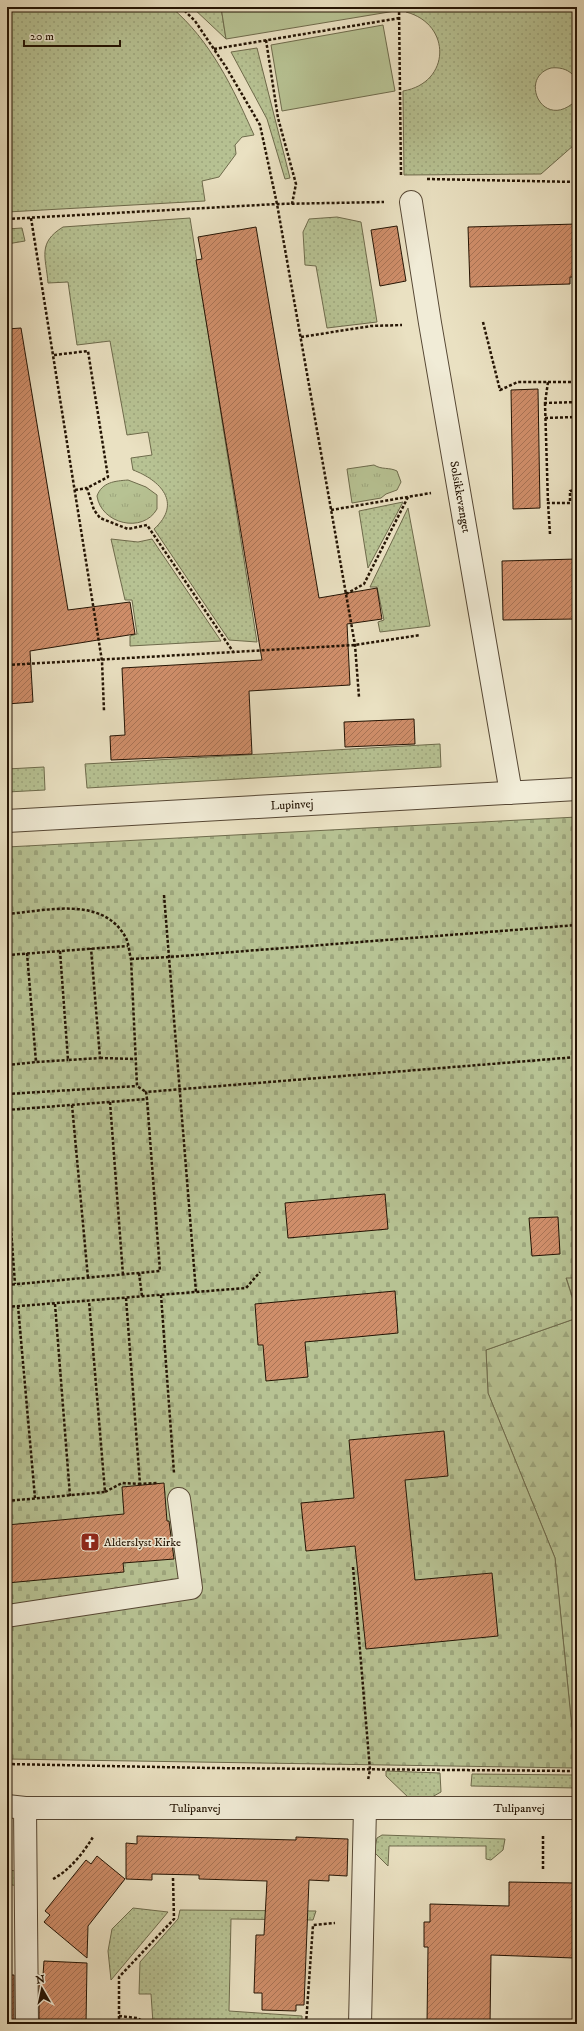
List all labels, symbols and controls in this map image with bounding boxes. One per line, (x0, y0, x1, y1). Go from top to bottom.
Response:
scale bar (24, 22, 120, 48)
text: 20 m (30, 29, 54, 44)
street label: Solsikkevænget (446, 460, 474, 534)
street label: Lupinvej (270, 796, 314, 814)
church icon: Alderslyst Kirke (79, 1531, 101, 1553)
place label: Alderslyst Kirke (104, 1535, 181, 1550)
street label: Tulipanvej (169, 1801, 221, 1816)
street label: Tulipanvej (493, 1801, 545, 1816)
north arrow (22, 1969, 62, 2009)
text: N (35, 1972, 46, 1988)

